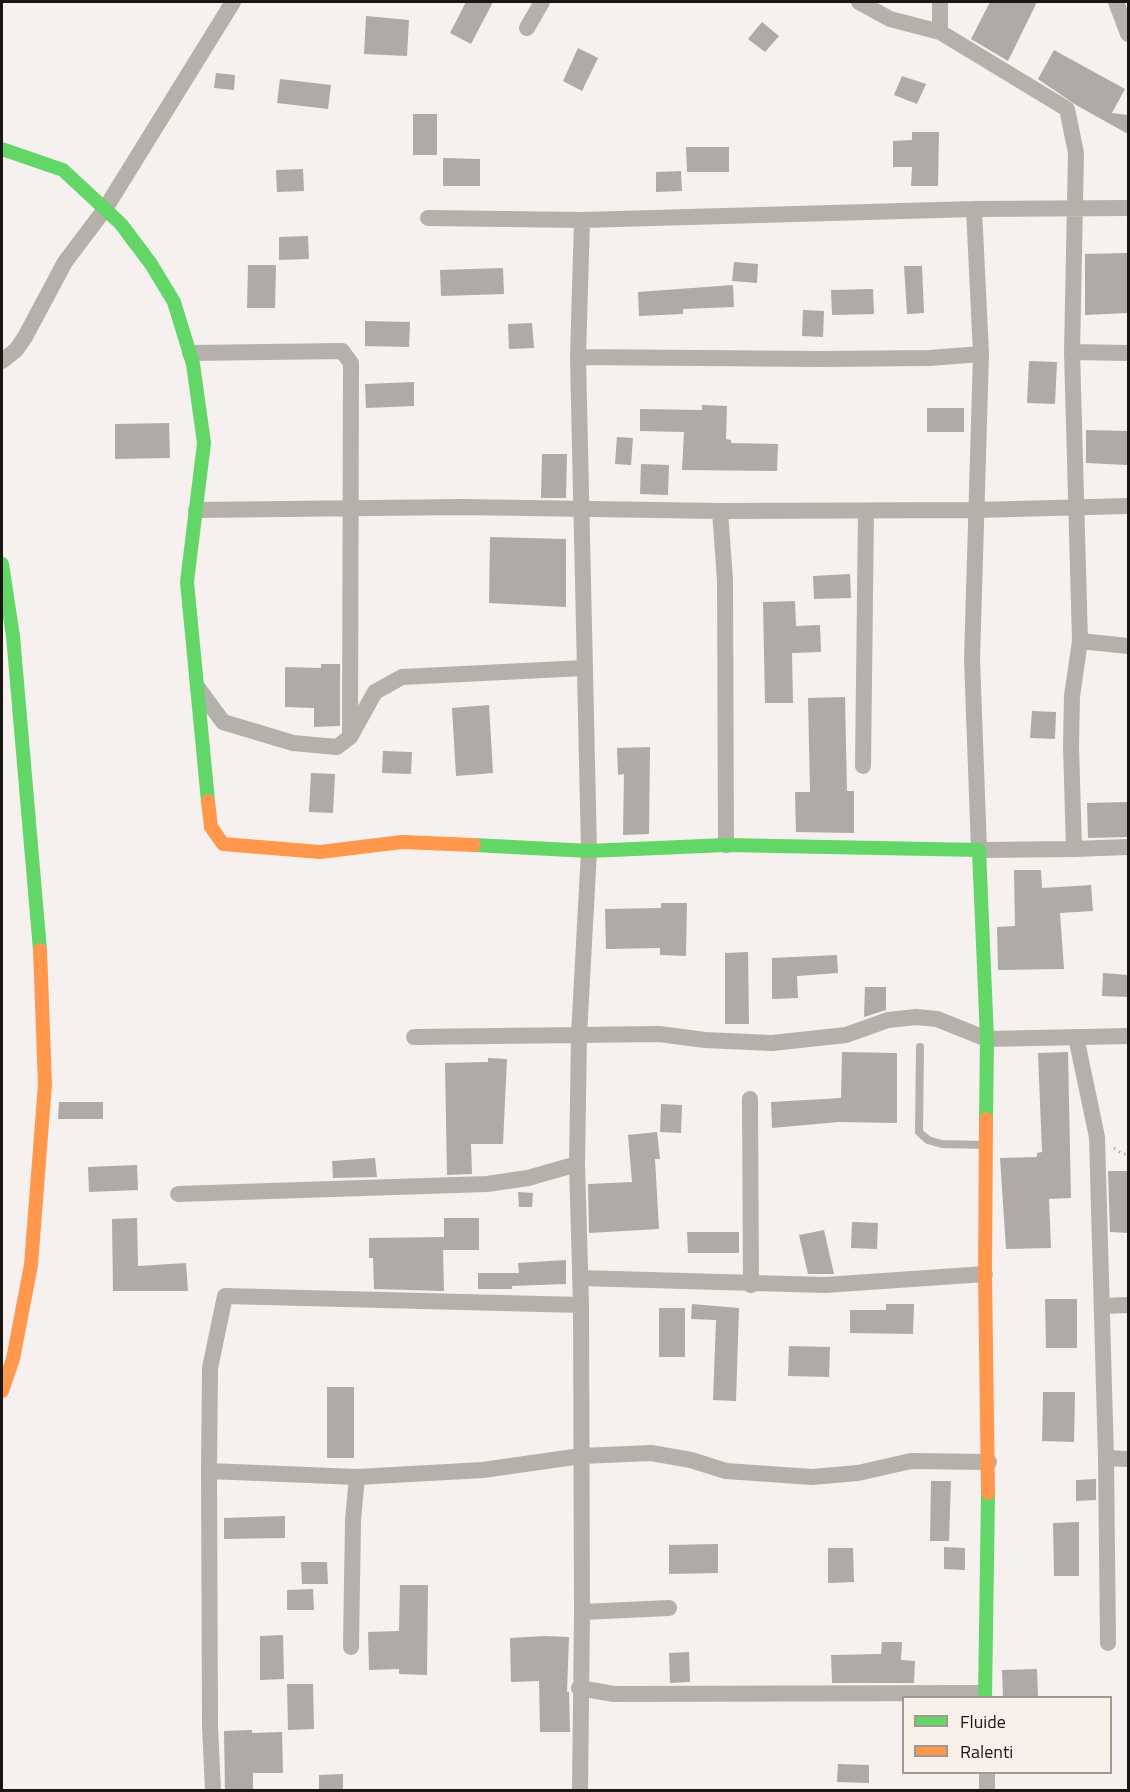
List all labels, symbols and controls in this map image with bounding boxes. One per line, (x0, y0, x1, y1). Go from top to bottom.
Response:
legend (902, 1696, 1112, 1774)
text: Fluide (960, 1708, 1006, 1735)
text: Ralenti (960, 1738, 1013, 1765)

